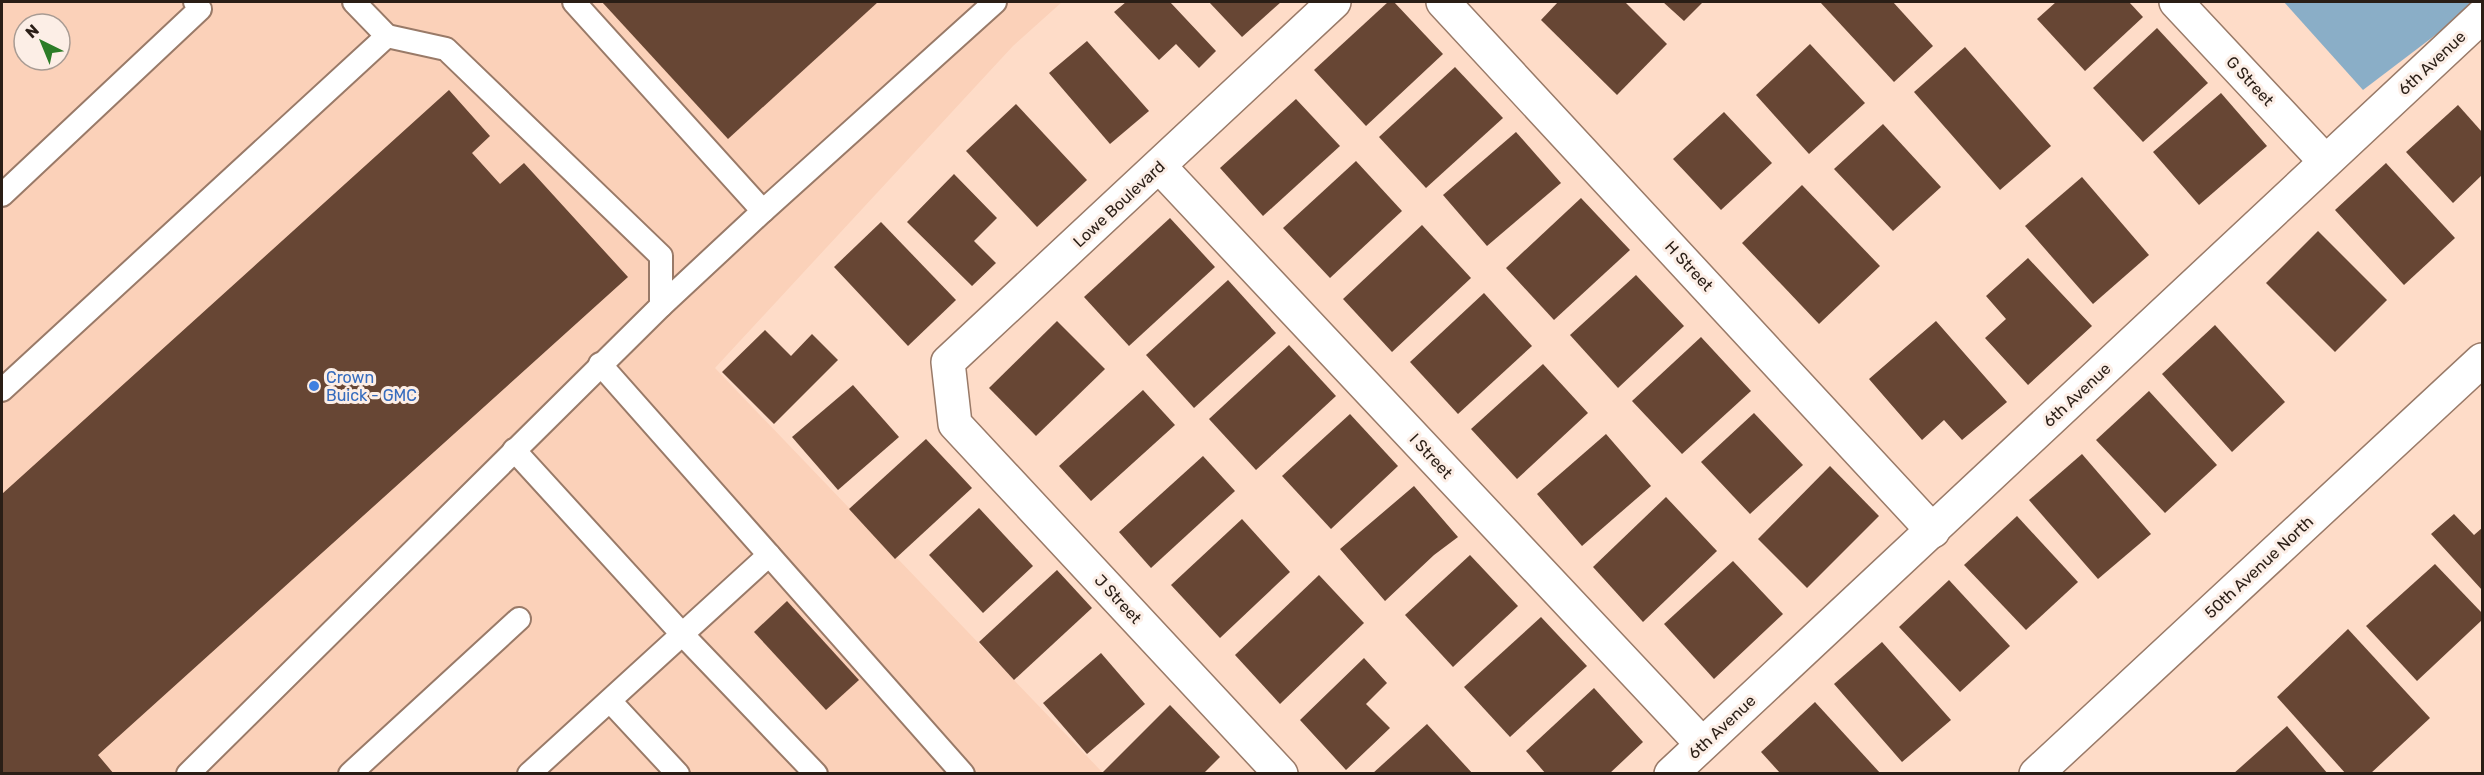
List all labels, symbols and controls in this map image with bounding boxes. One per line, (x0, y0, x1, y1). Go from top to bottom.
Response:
north arrow (12, 12, 72, 72)
text: N (21, 21, 43, 42)
street label: 6th Avenue (2394, 27, 2470, 99)
street label: G Street (2222, 52, 2278, 110)
street label: Lowe Boulevard (1069, 157, 1169, 251)
street label: H Street (1661, 237, 1717, 295)
street label: 6th Avenue (2039, 359, 2115, 431)
place label: Crown Buick - GMC (326, 368, 417, 405)
marker: Crown Buick - GMC (307, 379, 321, 393)
street label: I Street (1405, 430, 1457, 482)
street label: 50th Avenue North (2201, 512, 2317, 622)
street label: J Street (1090, 570, 1146, 628)
street label: 6th Avenue (1684, 691, 1760, 763)

